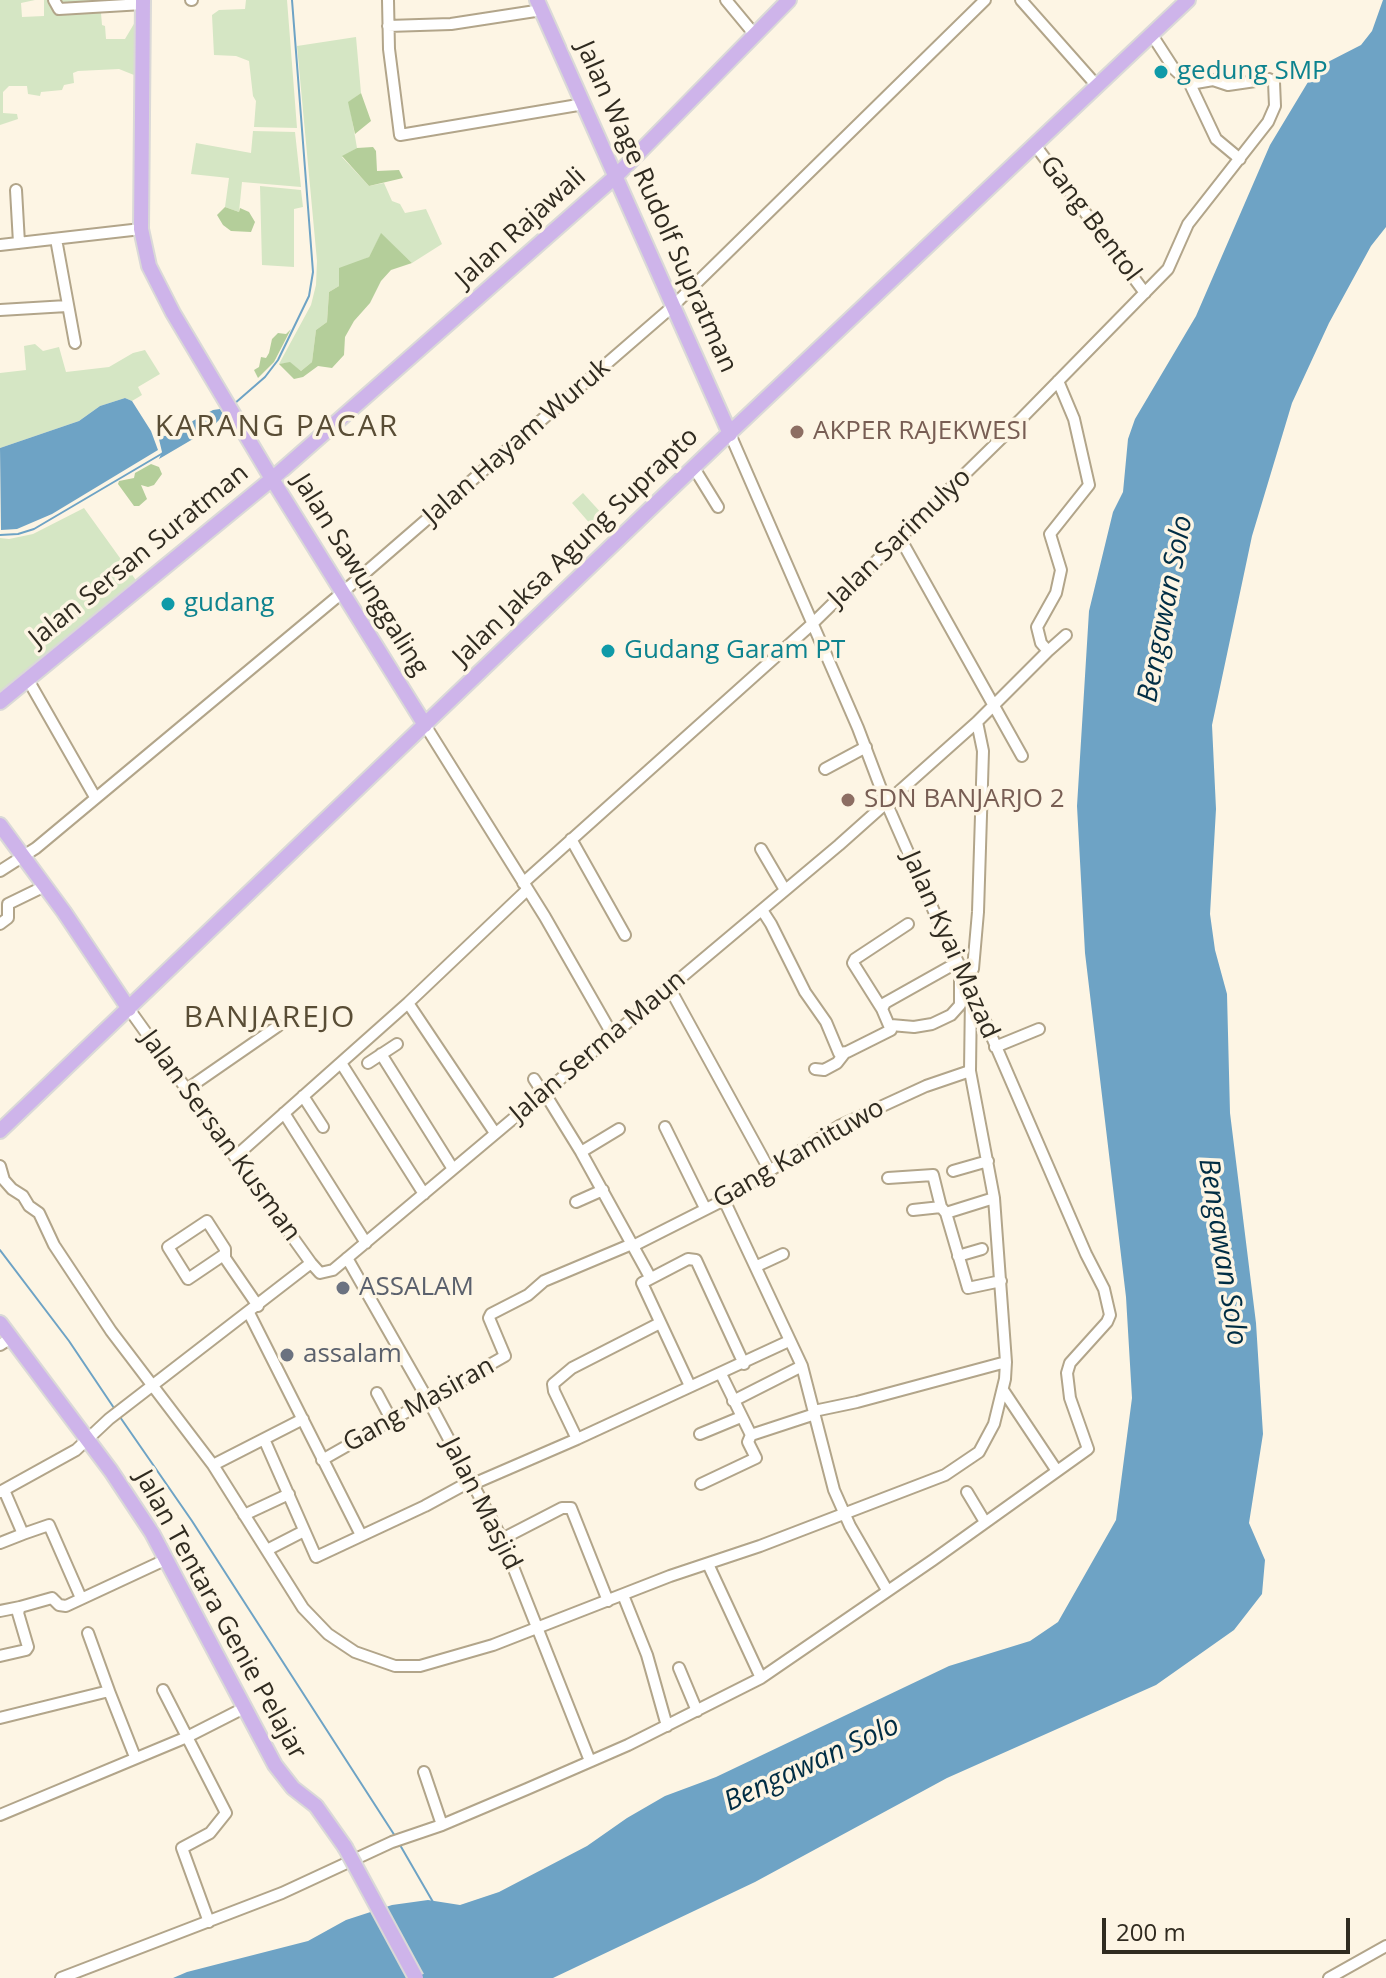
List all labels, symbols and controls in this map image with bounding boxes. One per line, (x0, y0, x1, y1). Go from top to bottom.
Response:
street label: Jalan Wage Rudolf Supratman (569, 36, 743, 378)
place label: gedung SMP (1177, 56, 1328, 88)
marker: gedung SMP (1152, 63, 1170, 81)
street label: Gang Bentol (1033, 150, 1147, 288)
street label: Jalan Rajawali (449, 161, 593, 295)
street label: Jalan Hayam Wuruk (417, 352, 617, 532)
district label: KARANG PACAR (155, 409, 399, 445)
place label: AKPER RAJEKWESI (813, 416, 1028, 448)
street label: Jalan Jaksa Agung Suprapto (447, 421, 705, 673)
marker: AKPER RAJEKWESI (788, 423, 806, 441)
street label: Jalan Sersan Suratman (23, 458, 255, 654)
street label: Jalan Sarimulyo (822, 462, 978, 614)
street label: Jalan Sawunggaling (285, 468, 435, 682)
water label: Bengawan Solo (1131, 513, 1201, 705)
place label: gudang (184, 588, 274, 620)
marker: gudang (159, 595, 177, 613)
place label: Gudang Garam PT (624, 635, 845, 667)
marker: Gudang Garam PT (599, 642, 617, 660)
place label: SDN BANJARJO 2 (864, 784, 1065, 816)
marker: SDN BANJARJO 2 (839, 791, 857, 809)
street label: Jalan Kyai Mazad (895, 846, 1005, 1044)
street label: Jalan Serma Maun (504, 964, 692, 1130)
district label: BANJAREJO (184, 1000, 356, 1036)
street label: Jalan Sersan Kusman (133, 1025, 307, 1247)
street label: Gang Kamituwo (708, 1092, 890, 1216)
water label: Bengawan Solo (1191, 1156, 1253, 1348)
place label: ASSALAM (359, 1272, 474, 1304)
marker: ASSALAM (334, 1279, 352, 1297)
place label: assalam (303, 1339, 402, 1371)
marker: assalam (278, 1346, 296, 1364)
street label: Gang Masiran (338, 1351, 500, 1459)
street label: Jalan Masjid (434, 1433, 528, 1575)
street label: Jalan Tentara Genie Pelajar (127, 1465, 313, 1765)
water label: Bengawan Solo (719, 1709, 905, 1819)
scale bar (1106, 1902, 1354, 1952)
text: 200 m (1116, 1915, 1186, 1948)

